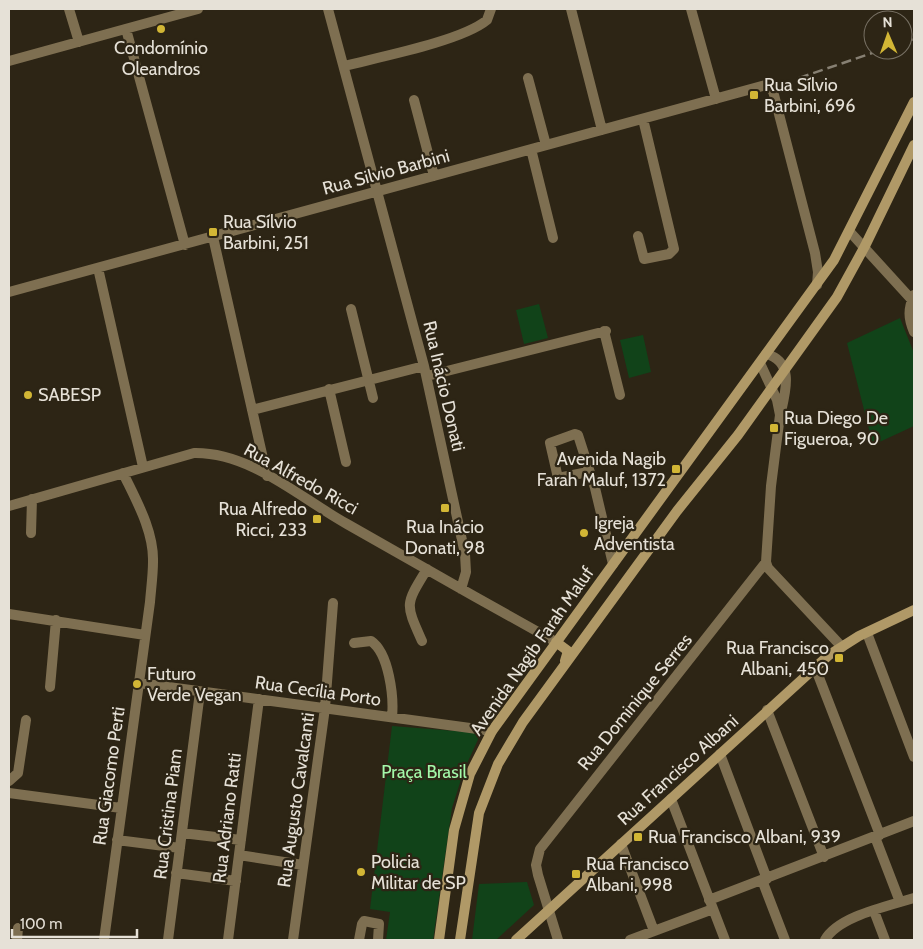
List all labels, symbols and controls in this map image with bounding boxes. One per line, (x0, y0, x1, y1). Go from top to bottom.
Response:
north arrow (863, 10, 913, 60)
text: N (882, 13, 893, 31)
marker: Condomínio Oleandros (155, 23, 167, 35)
place label: Condomínio Oleandros (114, 37, 208, 80)
place label: Rua Sílvio Barbini, 696 (764, 74, 855, 117)
marker: Rua Sílvio Barbini, 696 (748, 89, 760, 101)
street label: Rua Silvio Barbini (320, 144, 452, 200)
place label: Rua Sílvio Barbini, 251 (223, 211, 309, 254)
marker: Rua Sílvio Barbini, 251 (207, 226, 219, 238)
street label: Rua Inácio Donati (418, 319, 470, 453)
place label: SABESP (38, 384, 101, 406)
marker: SABESP (22, 389, 34, 401)
place label: Rua Diego De Figueroa, 90 (784, 407, 888, 450)
marker: Rua Diego De Figueroa, 90 (768, 422, 780, 434)
street label: Rua Alfredo Ricci (240, 439, 362, 519)
place label: Avenida Nagib Farah Maluf, 1372 (537, 448, 666, 491)
marker: Avenida Nagib Farah Maluf, 1372 (670, 463, 682, 475)
place label: Rua Alfredo Ricci, 233 (219, 498, 307, 541)
marker: Rua Inácio Donati, 98 (439, 502, 451, 514)
place label: Igreja Adventista (594, 512, 675, 555)
marker: Rua Alfredo Ricci, 233 (311, 513, 323, 525)
place label: Rua Inácio Donati, 98 (405, 516, 485, 559)
marker: Igreja Adventista (578, 527, 590, 539)
street label: Avenida Nagib Farah Maluf (465, 562, 599, 740)
street label: Rua Dominique Serres (573, 629, 697, 775)
place label: Rua Francisco Albani, 450 (726, 637, 829, 680)
marker: Rua Francisco Albani, 450 (833, 652, 845, 664)
place label: Futuro Verde Vegan (147, 663, 242, 706)
street label: Rua Cecília Porto (254, 671, 383, 711)
marker: Futuro Verde Vegan (131, 678, 143, 690)
street label: Rua Giacomo Perti (88, 705, 130, 847)
street label: Rua Francisco Albani (613, 710, 743, 830)
street label: Rua Augusto Cavalcanti (273, 711, 319, 889)
street label: Rua Cristina Piam (149, 747, 187, 881)
street label: Rua Adriano Ratti (208, 752, 246, 884)
park label: Praça Brasil (381, 761, 468, 783)
place label: Rua Francisco Albani, 939 (648, 826, 841, 848)
marker: Rua Francisco Albani, 939 (632, 831, 644, 843)
place label: Policia Militar de SP (371, 851, 466, 894)
place label: Rua Francisco Albani, 998 (586, 853, 689, 896)
marker: Policia Militar de SP (355, 866, 367, 878)
marker: Rua Francisco Albani, 998 (570, 868, 582, 880)
scale bar (12, 906, 138, 938)
text: 100 m (20, 915, 62, 933)

